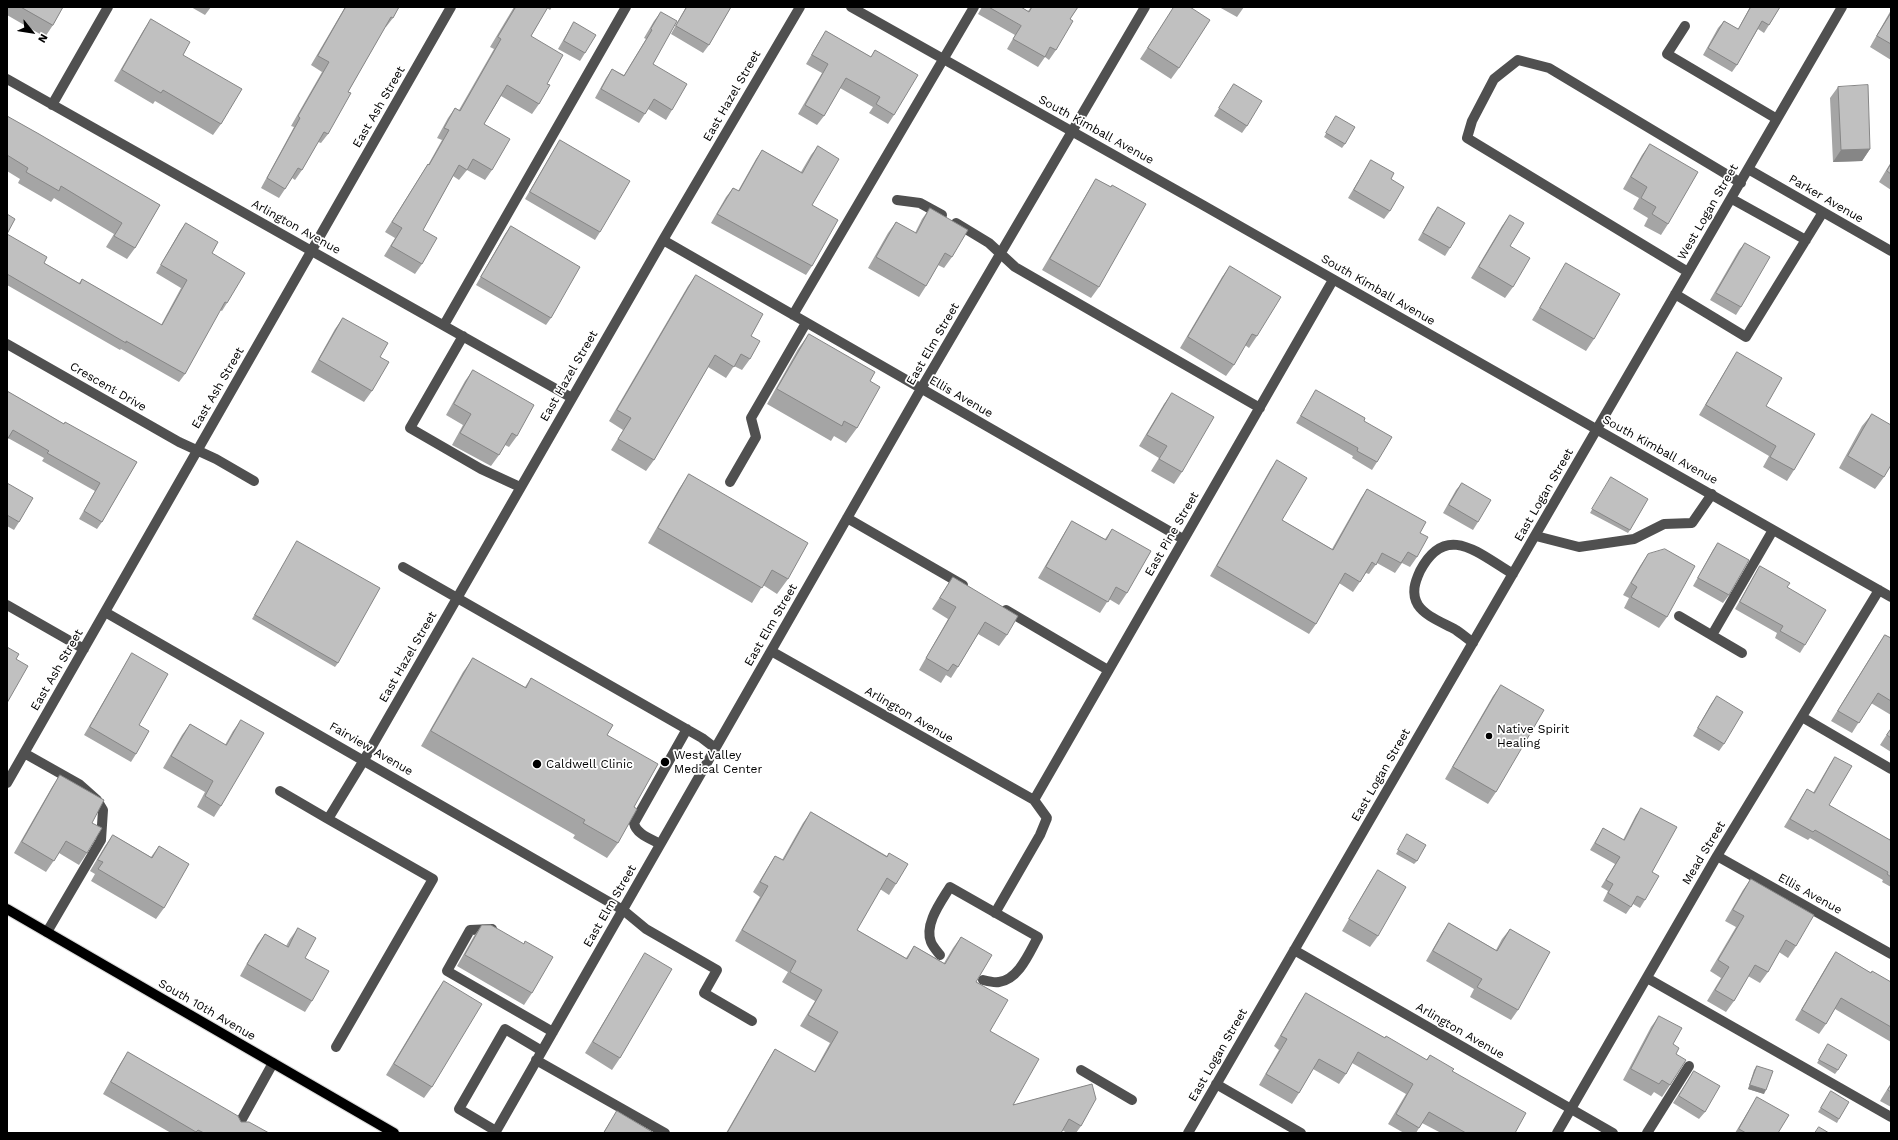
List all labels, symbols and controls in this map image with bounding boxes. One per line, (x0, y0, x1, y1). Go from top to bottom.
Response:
north arrow (12, 12, 52, 52)
text: N (35, 31, 50, 45)
street label: East Hazel Street (700, 48, 764, 144)
street label: East Ash Street (350, 64, 408, 150)
street label: South Kimball Avenue (1036, 92, 1156, 168)
street label: West Logan Street (1675, 161, 1741, 263)
street label: Parker Avenue (1786, 172, 1866, 226)
street label: Arlington Avenue (249, 197, 343, 257)
street label: South Kimball Avenue (1318, 251, 1438, 329)
street label: East Elm Street (904, 300, 962, 388)
street label: East Hazel Street (537, 328, 601, 424)
street label: East Ash Street (189, 345, 247, 431)
street label: Crescent Drive (67, 359, 149, 415)
street label: Ellis Avenue (927, 373, 995, 421)
street label: South Kimball Avenue (1600, 412, 1720, 488)
street label: East Logan Street (1512, 446, 1576, 544)
street label: East Pine Street (1142, 489, 1202, 579)
street label: East Elm Street (742, 581, 800, 669)
street label: East Hazel Street (376, 609, 440, 705)
street label: East Ash Street (28, 627, 86, 713)
street label: Arlington Avenue (862, 684, 956, 746)
street label: Fairview Avenue (327, 719, 415, 779)
place label: Native Spirit Healing (1497, 722, 1569, 750)
street label: East Logan Street (1349, 726, 1413, 824)
marker: Native Spirit Healing (1484, 731, 1494, 741)
place label: West Valley Medical Center (674, 748, 762, 776)
marker: West Valley Medical Center (659, 756, 671, 768)
place label: Caldwell Clinic (546, 757, 633, 771)
marker: Caldwell Clinic (531, 758, 543, 770)
street label: Mead Street (1679, 819, 1729, 887)
street label: East Elm Street (581, 862, 639, 950)
street label: Ellis Avenue (1775, 870, 1845, 918)
street label: South 10th Avenue (156, 976, 258, 1044)
street label: Arlington Avenue (1413, 1000, 1507, 1062)
street label: East Logan Street (1186, 1006, 1250, 1104)

